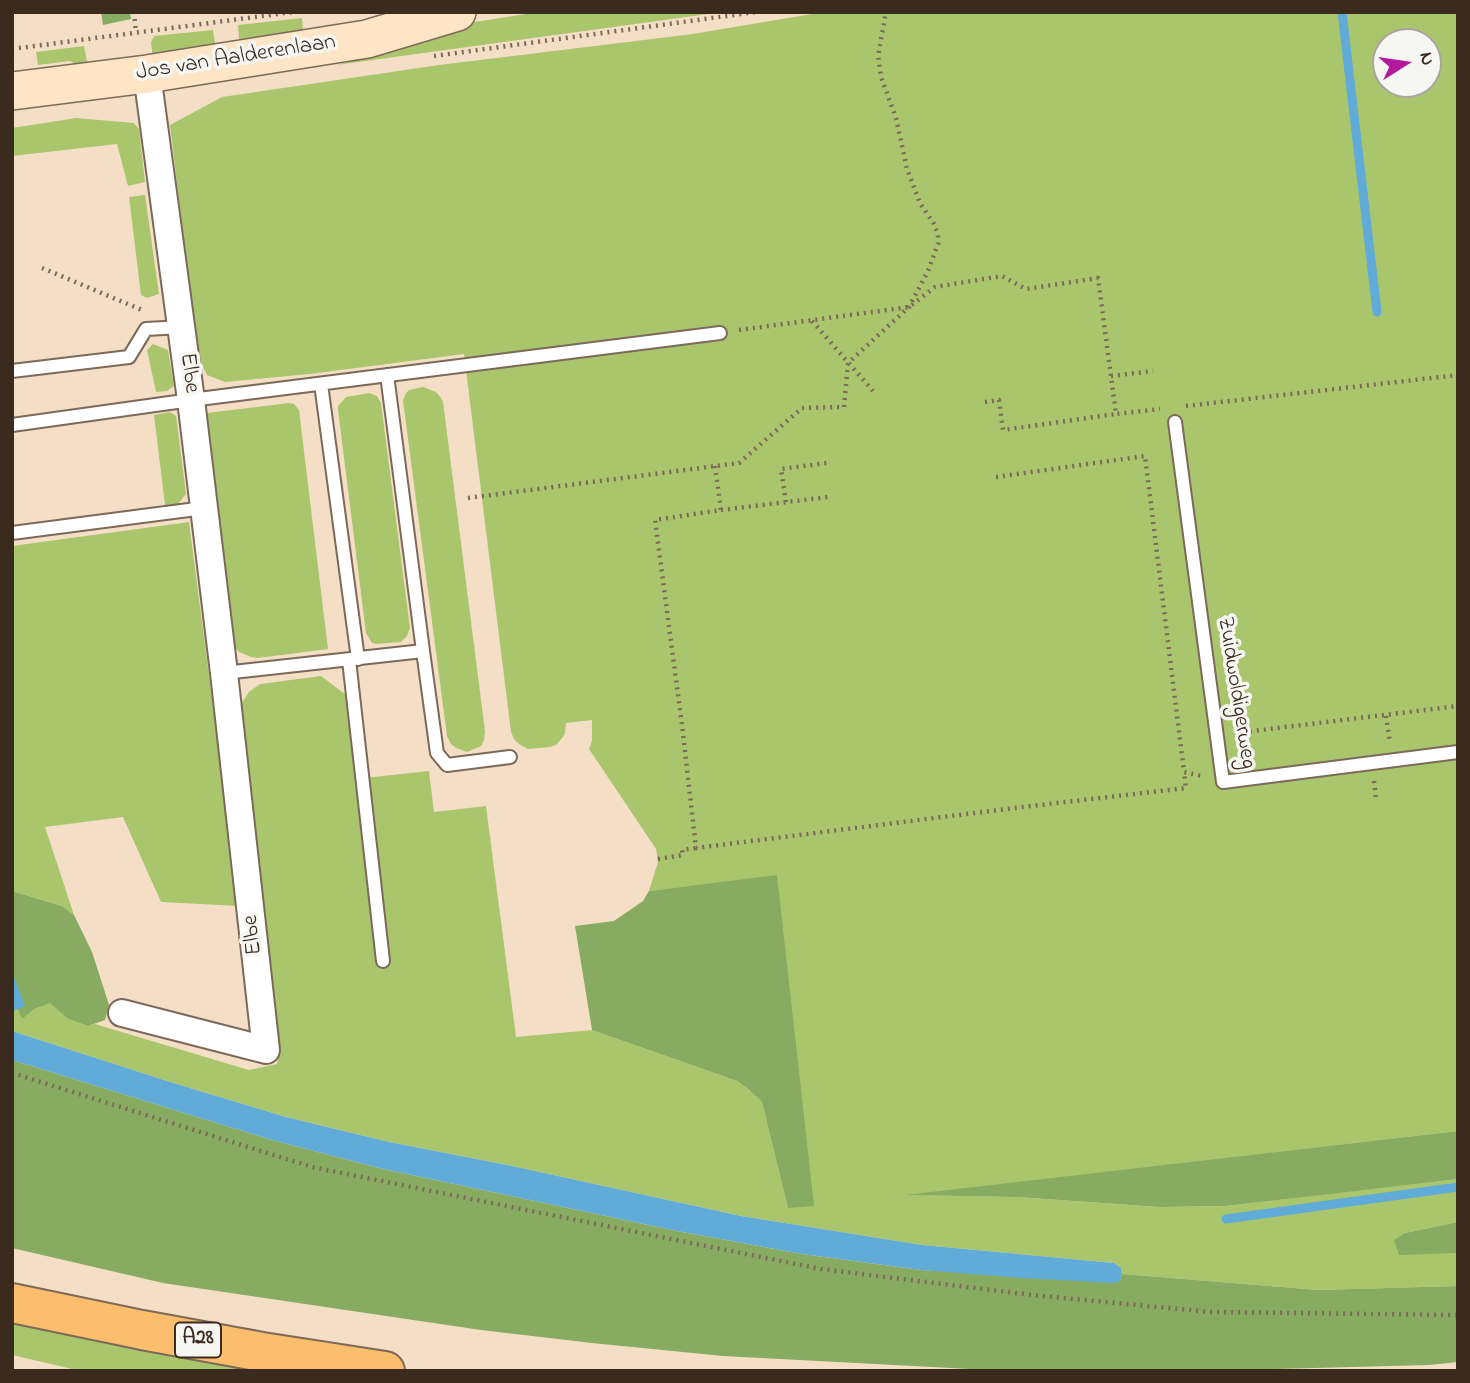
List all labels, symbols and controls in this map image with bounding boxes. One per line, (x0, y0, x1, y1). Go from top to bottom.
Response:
north arrow (1372, 28, 1442, 98)
street label: Jos van Aalderenlaan (134, 30, 338, 88)
text: N (1412, 50, 1441, 68)
street label: Elbe (172, 351, 204, 395)
street label: Zuidwoldigerweg (1209, 615, 1261, 771)
street label: Elbe (238, 914, 270, 956)
road number: A28 (175, 1322, 221, 1358)

